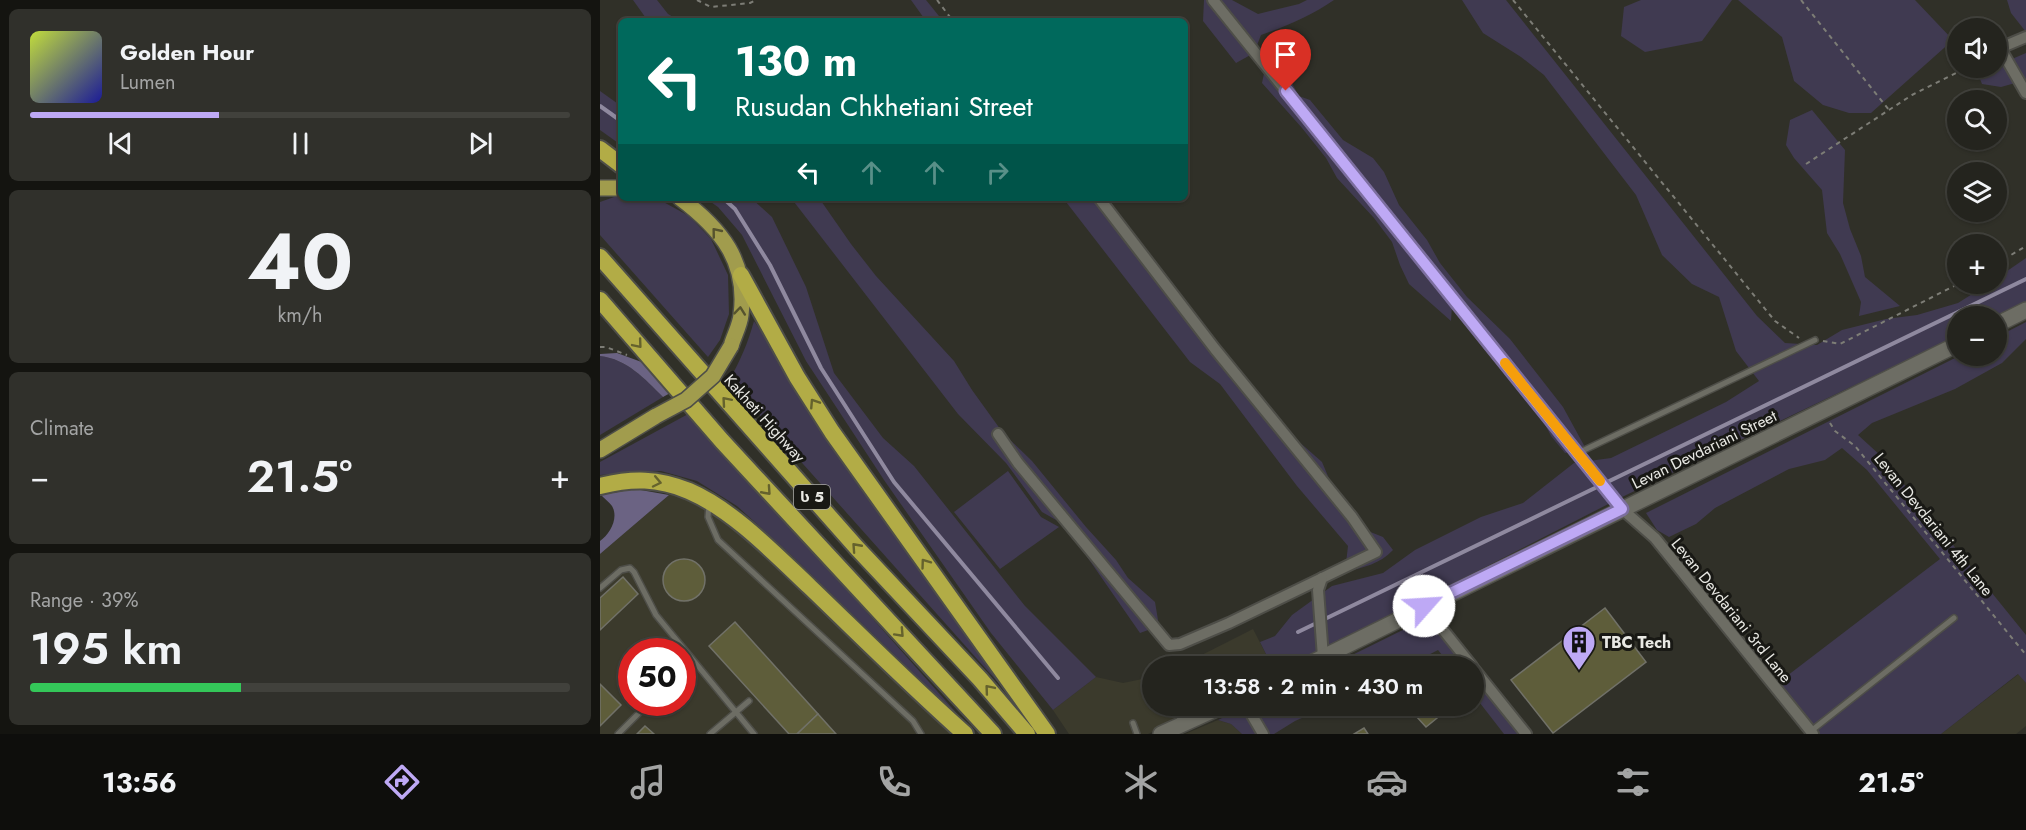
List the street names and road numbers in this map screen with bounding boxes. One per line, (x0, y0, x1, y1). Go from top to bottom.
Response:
street label: Kakheti Highway (719, 369, 811, 468)
street label: Levan Devdariani Street (1628, 404, 1781, 495)
street label: Levan Devdariani 4th Lane (1869, 448, 1999, 601)
road number: ს 5 (794, 485, 830, 509)
street label: Levan Devdariani 3rd Lane (1666, 533, 1797, 688)

